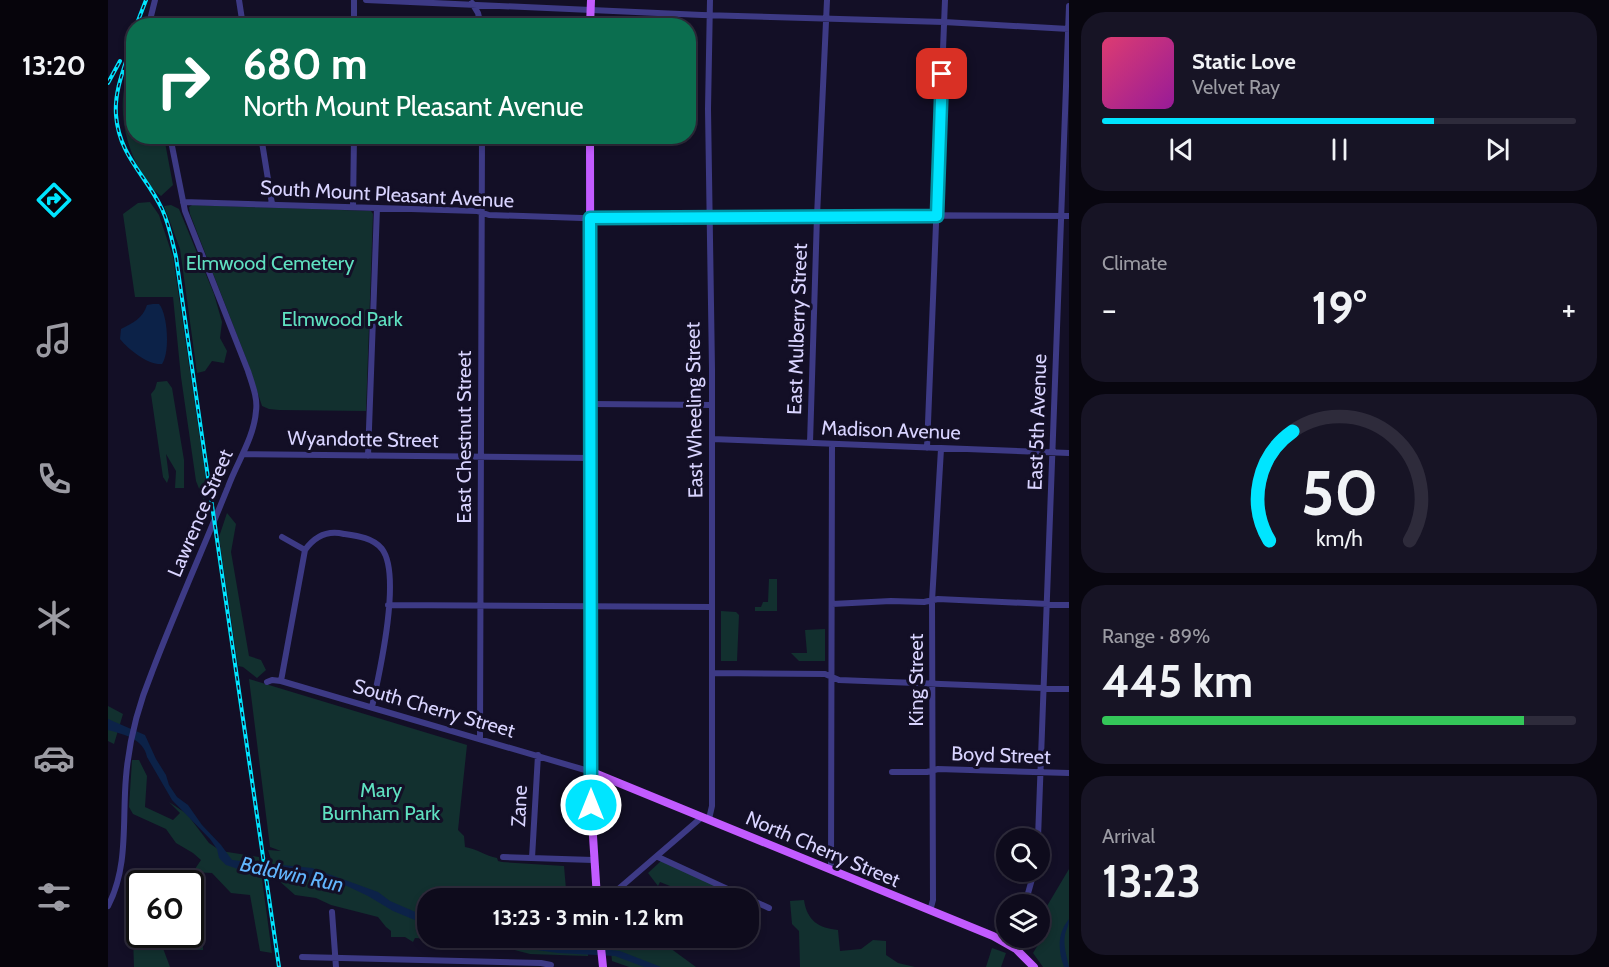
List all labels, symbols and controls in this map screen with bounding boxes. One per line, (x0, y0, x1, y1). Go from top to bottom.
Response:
text: 680 m (243, 38, 368, 90)
icon: right (144, 42, 222, 120)
pin (916, 48, 967, 99)
text: Static Love (1192, 48, 1296, 75)
text: 13:20 (22, 49, 86, 82)
icon: arrive (925, 57, 958, 90)
text: Velvet Ray (1192, 75, 1280, 99)
text: North Mount Pleasant Avenue (243, 90, 584, 123)
icon: previous (1165, 133, 1198, 166)
icon: pause (1323, 133, 1356, 166)
icon: next (1481, 133, 1514, 166)
street label: South Mount Pleasant Avenue (259, 175, 515, 213)
icon: directions (33, 179, 75, 221)
street label: East Mulberry Street (782, 243, 812, 415)
park label: Elmwood Cemetery (186, 251, 354, 275)
text: Climate (1102, 251, 1167, 275)
text: 19° (1312, 281, 1366, 335)
text: − (1102, 289, 1117, 329)
text: + (1561, 289, 1576, 329)
park label: Elmwood Park (281, 307, 403, 331)
icon: music (33, 319, 75, 361)
street label: East Wheeling Street (680, 321, 708, 498)
street label: East Chestnut Street (452, 350, 476, 523)
street label: East 5th Avenue (1023, 353, 1051, 491)
street label: Madison Avenue (821, 416, 961, 444)
street label: Wyandotte Street (287, 426, 439, 452)
street label: Lawrence Street (162, 445, 238, 580)
text: 50 (1300, 455, 1378, 531)
icon: phone (33, 458, 75, 500)
text: km/h (1316, 525, 1362, 551)
icon: climate (33, 597, 75, 639)
text: Range · 89% (1102, 624, 1210, 648)
street label: King Street (904, 633, 928, 727)
text: 445 km (1102, 654, 1253, 708)
street label: South Cherry Street (350, 673, 518, 743)
icon: car (33, 737, 75, 779)
street label: Boyd Street (951, 741, 1051, 769)
position arrow (559, 773, 623, 837)
park label: Mary Burnham Park (322, 778, 440, 825)
street label: Zane (506, 784, 532, 828)
street label: North Cherry Street (742, 806, 904, 892)
text: Arrival (1102, 824, 1155, 848)
map controls (996, 828, 1050, 948)
button: search (996, 828, 1050, 882)
water label: Baldwin Run (238, 851, 346, 897)
text: 13:23 (1102, 854, 1201, 908)
speed limit sign: 60 (126, 870, 204, 948)
icon: filters (33, 876, 75, 918)
button: layers (996, 894, 1050, 948)
text: 13:23 · 3 min · 1.2 km (492, 904, 684, 931)

